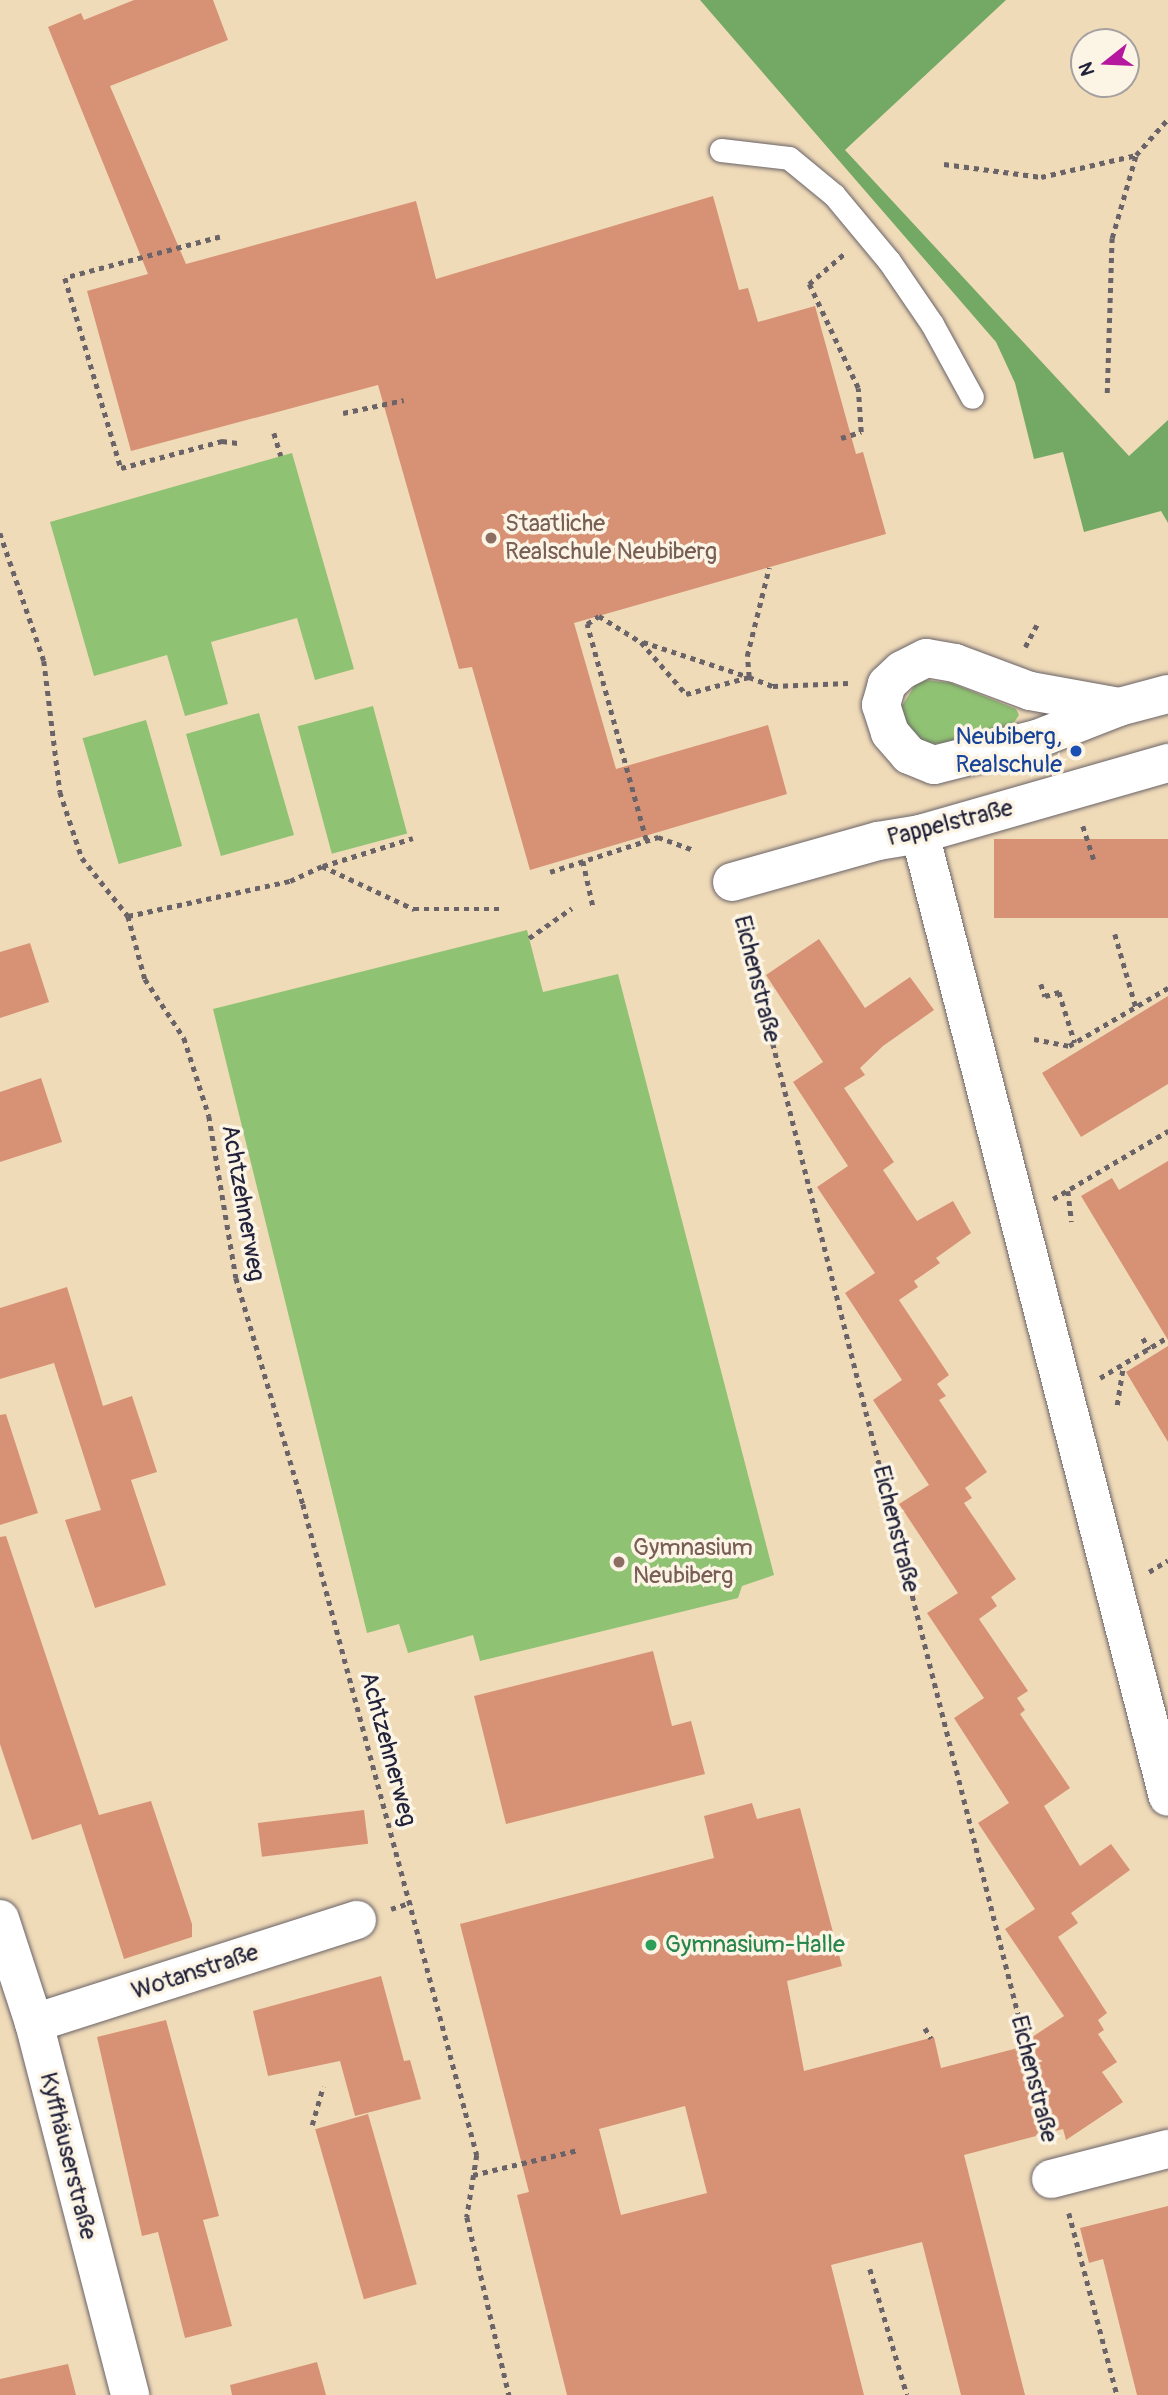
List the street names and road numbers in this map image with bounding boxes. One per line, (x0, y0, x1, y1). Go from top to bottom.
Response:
street label: Pappelstraße (884, 793, 1016, 853)
street label: Eichenstraße (727, 913, 787, 1045)
street label: Achtzehnerweg (215, 1123, 271, 1283)
street label: Eichenstraße (866, 1463, 926, 1595)
street label: Achtzehnerweg (354, 1669, 422, 1829)
street label: Wotanstraße (128, 1938, 262, 2006)
street label: Eichenstraße (1004, 2013, 1064, 2145)
street label: Kyffhäuserstraße (33, 2069, 103, 2243)

